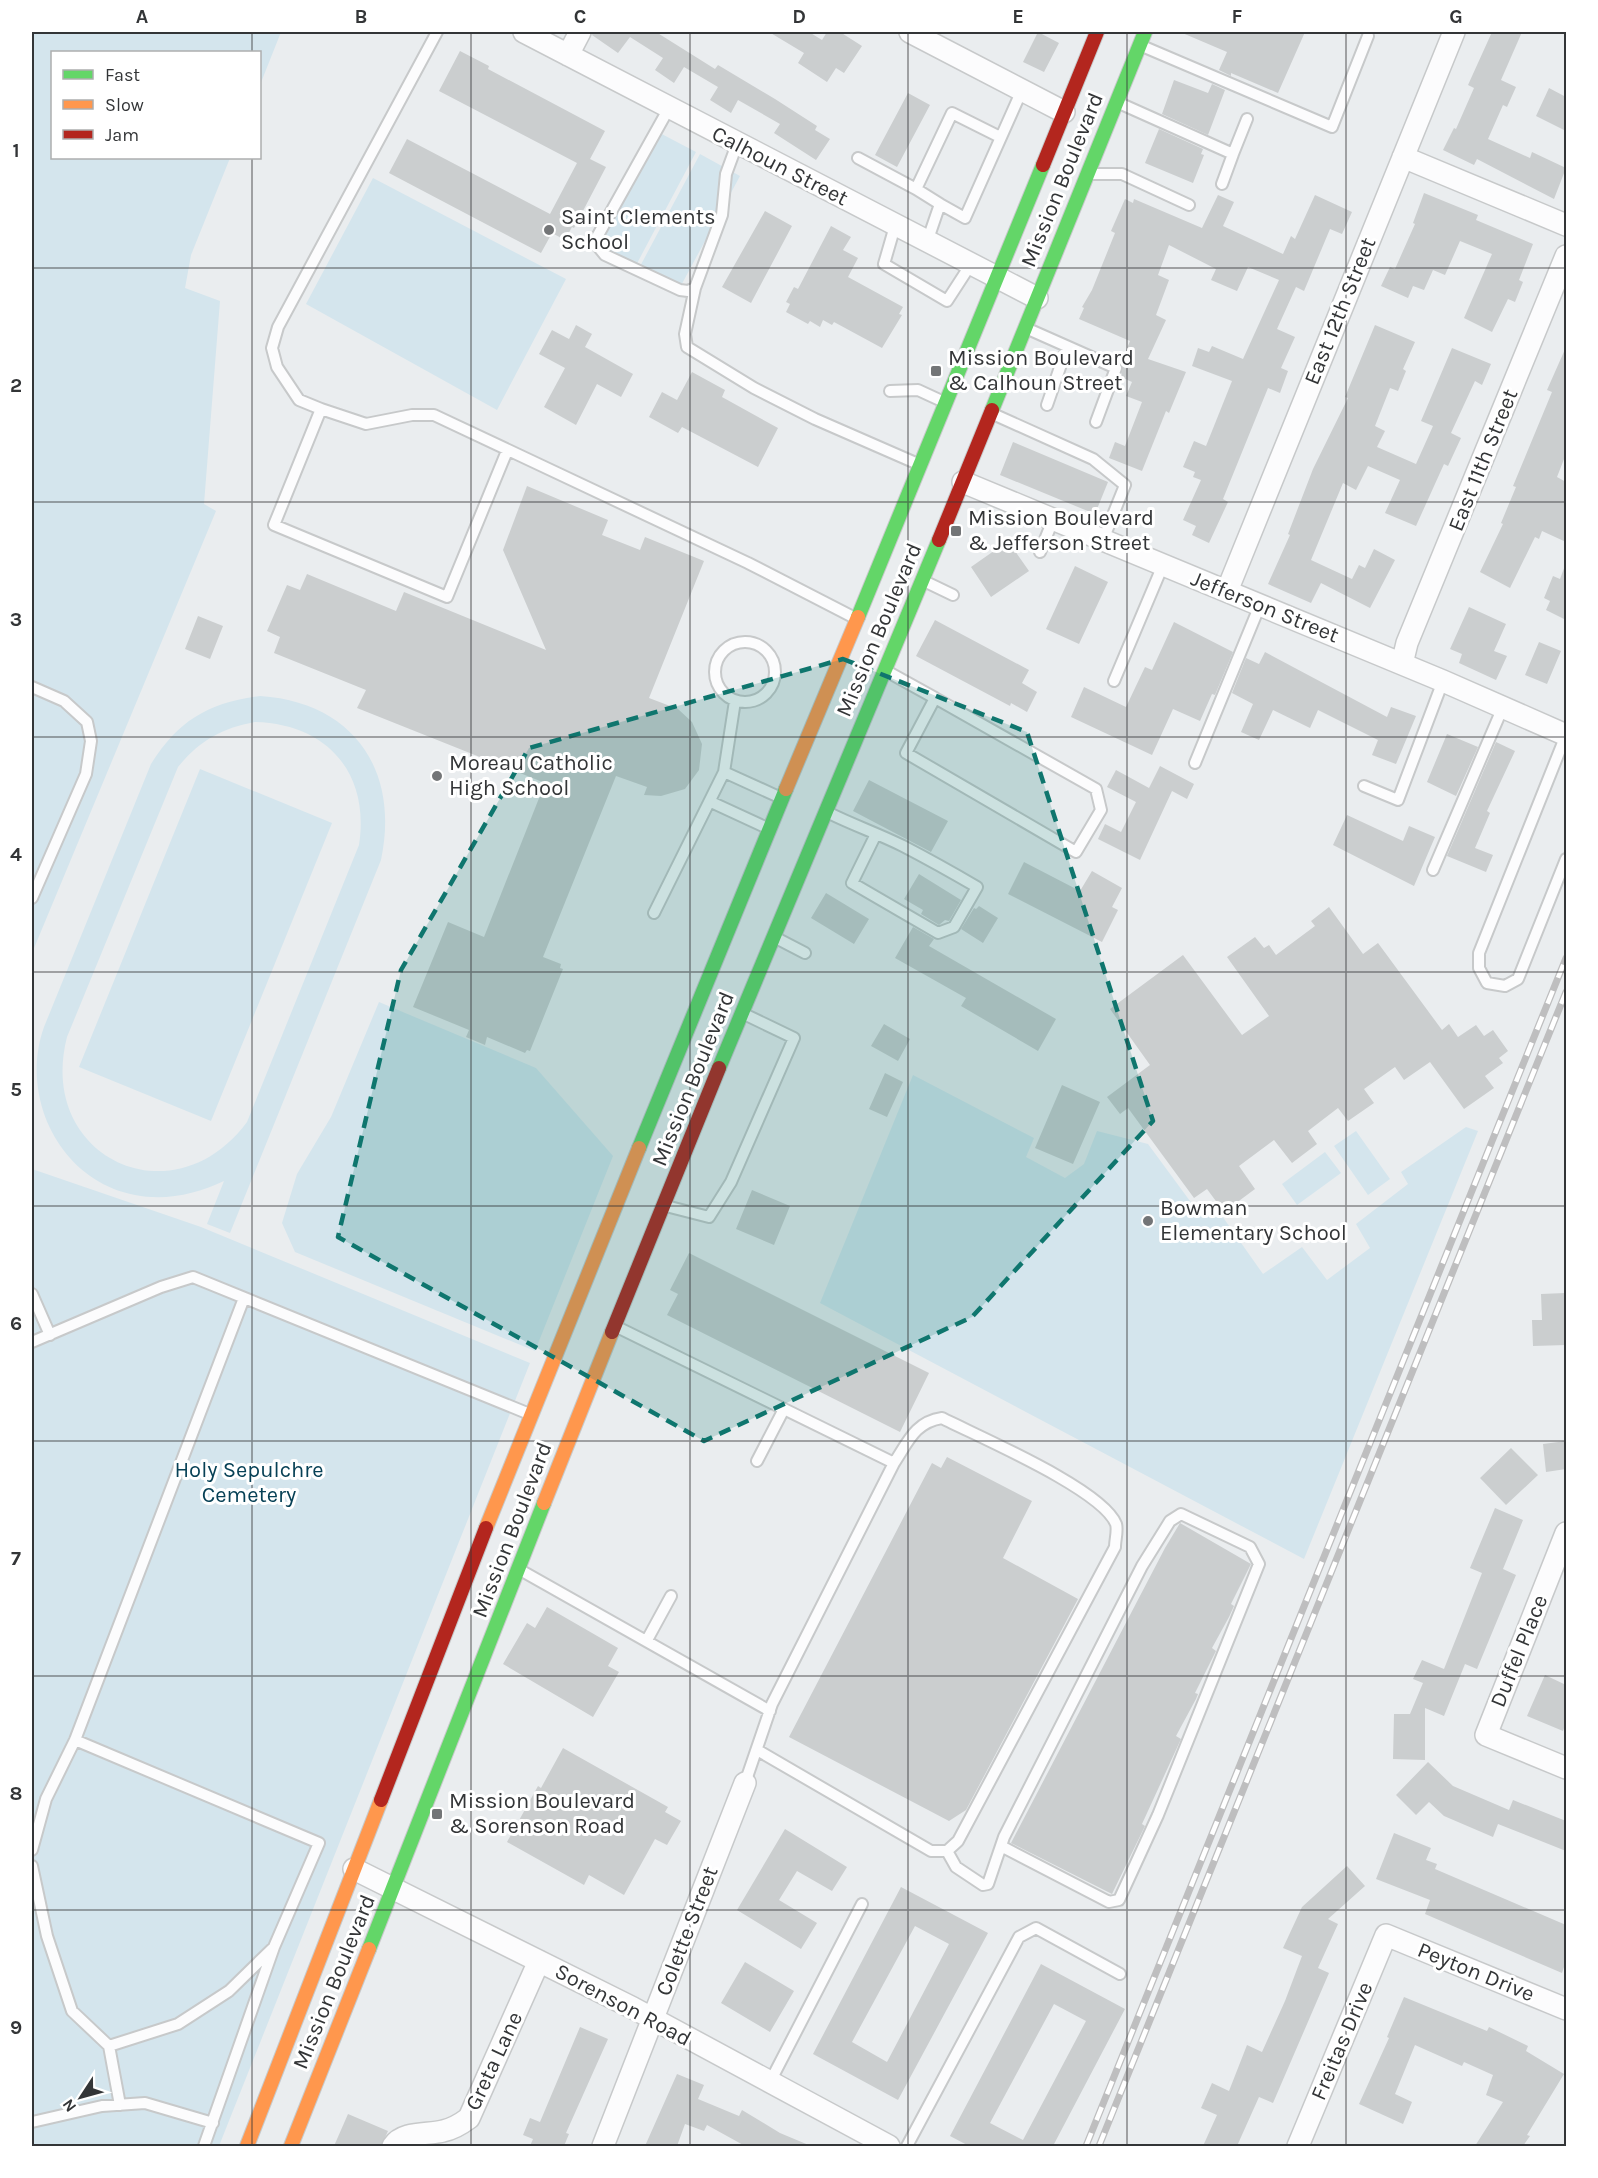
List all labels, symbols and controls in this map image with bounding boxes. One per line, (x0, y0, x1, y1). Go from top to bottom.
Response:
text: A (136, 5, 149, 28)
text: B (355, 5, 367, 28)
text: C (574, 5, 586, 28)
text: D (792, 5, 806, 28)
text: E (1012, 5, 1024, 28)
text: F (1232, 5, 1243, 28)
text: G (1449, 5, 1463, 28)
legend (51, 51, 261, 159)
text: Fast (105, 64, 140, 86)
street label: Mission Boulevard (1015, 89, 1109, 271)
text: Slow (105, 94, 144, 116)
street label: Calhoun Street (708, 121, 852, 211)
text: Jam (105, 124, 139, 146)
text: 1 (12, 139, 20, 162)
place label: Saint Clements School (561, 204, 716, 255)
marker: Saint Clements School (542, 223, 556, 237)
street label: East 12th Street (1299, 233, 1381, 389)
place label: Mission Boulevard & Calhoun Street (948, 345, 1134, 396)
marker: Mission Boulevard & Calhoun Street (929, 364, 943, 378)
text: 2 (10, 374, 22, 397)
street label: East 11th Street (1443, 385, 1523, 535)
place label: Mission Boulevard & Jefferson Street (968, 505, 1154, 556)
marker: Mission Boulevard & Jefferson Street (949, 524, 963, 538)
street label: Mission Boulevard (831, 539, 927, 721)
street label: Jefferson Street (1187, 566, 1343, 648)
text: 3 (10, 608, 22, 631)
place label: Moreau Catholic High School (449, 750, 613, 801)
marker: Moreau Catholic High School (430, 769, 444, 783)
text: 4 (10, 843, 22, 866)
street label: Mission Boulevard (646, 988, 740, 1170)
text: 5 (10, 1078, 22, 1101)
place label: Bowman Elementary School (1160, 1195, 1347, 1246)
marker: Bowman Elementary School (1141, 1214, 1155, 1228)
text: 6 (10, 1312, 22, 1335)
street label: Mission Boulevard (467, 1439, 557, 1621)
park label: Holy Sepulchre Cemetery (174, 1457, 324, 1508)
text: 7 (11, 1547, 21, 1570)
street label: Duffel Place (1485, 1591, 1553, 1711)
text: 8 (10, 1782, 22, 1805)
place label: Mission Boulevard & Sorenson Road (449, 1788, 635, 1839)
marker: Mission Boulevard & Sorenson Road (430, 1807, 444, 1821)
street label: Colette Street (650, 1863, 724, 1999)
street label: Mission Boulevard (287, 1891, 381, 2073)
street label: Peyton Drive (1414, 1937, 1538, 2007)
street label: Sorenson Road (550, 1958, 696, 2052)
street label: Freitas Drive (1305, 1978, 1379, 2104)
street label: Greta Lane (460, 2007, 528, 2115)
text: 9 (10, 2016, 22, 2039)
north arrow (51, 2067, 111, 2127)
text: N (58, 2095, 80, 2116)

